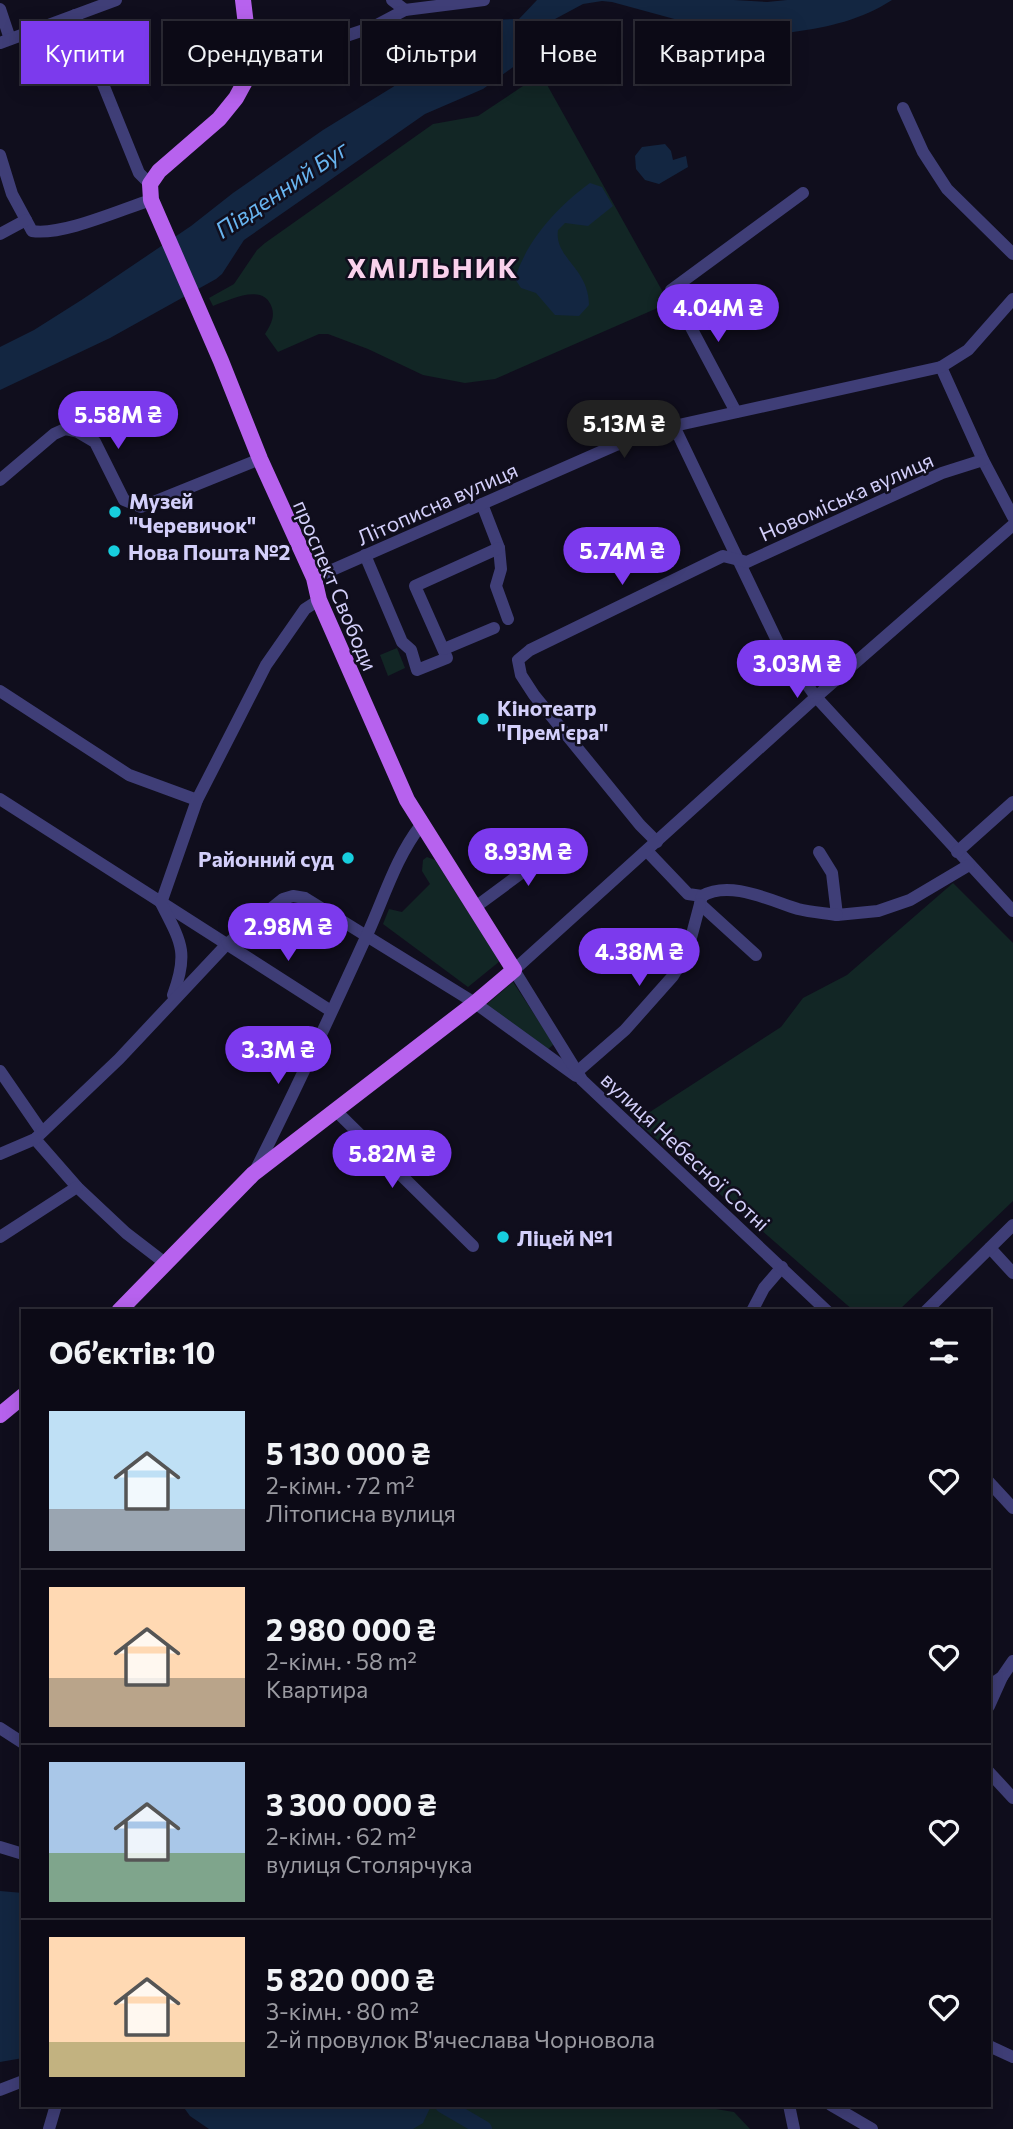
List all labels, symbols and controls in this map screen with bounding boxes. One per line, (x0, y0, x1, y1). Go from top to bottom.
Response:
chip: Купити (21, 21, 149, 84)
chip: Орендувати (163, 21, 348, 84)
chip: Фільтри (362, 21, 501, 84)
chip: Нове (515, 21, 621, 84)
chip: Квартира (635, 21, 790, 84)
water label: Південний Буг (209, 134, 353, 244)
district label: ХМІЛЬНИК (347, 250, 519, 284)
pin: 4.04M ₴ (653, 284, 783, 344)
text: 4.04M ₴ (673, 293, 763, 321)
pin: 5.58M ₴ (53, 392, 183, 451)
text: 5.58M ₴ (74, 400, 162, 428)
pin: 5.13M ₴ (559, 400, 689, 460)
text: 5.13M ₴ (583, 409, 665, 437)
street label: Новоміська вулиця (755, 446, 937, 546)
street label: Літописна вулиця (353, 456, 521, 550)
place label: Музей "Черевичок" (129, 488, 256, 537)
street label: проспект Свободи (289, 496, 383, 674)
marker: Музей "Черевичок" (107, 504, 123, 520)
pin: 5.74M ₴ (557, 528, 687, 587)
text: 5.74M ₴ (579, 536, 665, 564)
place label: Нова Пошта №2 (128, 539, 291, 564)
marker: Нова Пошта №2 (106, 543, 122, 559)
pin: 3.03M ₴ (732, 640, 862, 700)
text: 3.03M ₴ (753, 649, 841, 677)
place label: Кінотеатр "Прем'єра" (497, 695, 608, 744)
marker: Кінотеатр "Прем'єра" (475, 711, 491, 727)
pin: 8.93M ₴ (463, 828, 593, 888)
text: 8.93M ₴ (484, 837, 572, 865)
place label: Районний суд (198, 846, 334, 871)
marker: Районний суд (340, 850, 356, 866)
pin: 2.98M ₴ (223, 904, 353, 963)
text: 2.98M ₴ (244, 912, 332, 940)
pin: 4.38M ₴ (574, 928, 704, 988)
text: 4.38M ₴ (595, 937, 683, 965)
pin: 3.3M ₴ (221, 1026, 335, 1086)
text: 3.3M ₴ (241, 1035, 315, 1063)
street label: вулиця Небесної Сотні (596, 1066, 776, 1236)
pin: 5.82M ₴ (327, 1130, 457, 1190)
text: 5.82M ₴ (348, 1139, 436, 1167)
place label: Ліцей №1 (517, 1225, 613, 1250)
marker: Ліцей №1 (495, 1229, 511, 1245)
icon: filters (925, 1332, 963, 1370)
text: Об’єктів: 10 (49, 1333, 215, 1370)
text: 5 130 000 ₴ (266, 1434, 430, 1471)
icon: home (105, 1439, 189, 1523)
icon: heart (925, 1462, 963, 1500)
text: 2-кімн. · 72 m² (266, 1471, 414, 1499)
text: Літописна вулиця (266, 1499, 456, 1527)
text: 2 980 000 ₴ (266, 1610, 436, 1647)
icon: home (105, 1615, 189, 1699)
icon: heart (925, 1638, 963, 1676)
text: 2-кімн. · 58 m² (266, 1647, 417, 1675)
text: Квартира (266, 1675, 368, 1703)
text: 3 300 000 ₴ (266, 1785, 437, 1822)
icon: home (105, 1790, 189, 1874)
icon: heart (925, 1813, 963, 1851)
text: 2-кімн. · 62 m² (266, 1822, 416, 1850)
text: вулиця Столярчука (266, 1850, 472, 1878)
text: 5 820 000 ₴ (266, 1960, 435, 1997)
icon: home (105, 1965, 189, 2049)
icon: heart (925, 1988, 963, 2026)
text: 3-кімн. · 80 m² (266, 1997, 419, 2025)
text: 2-й провулок В'ячеслава Чорновола (266, 2025, 655, 2053)

